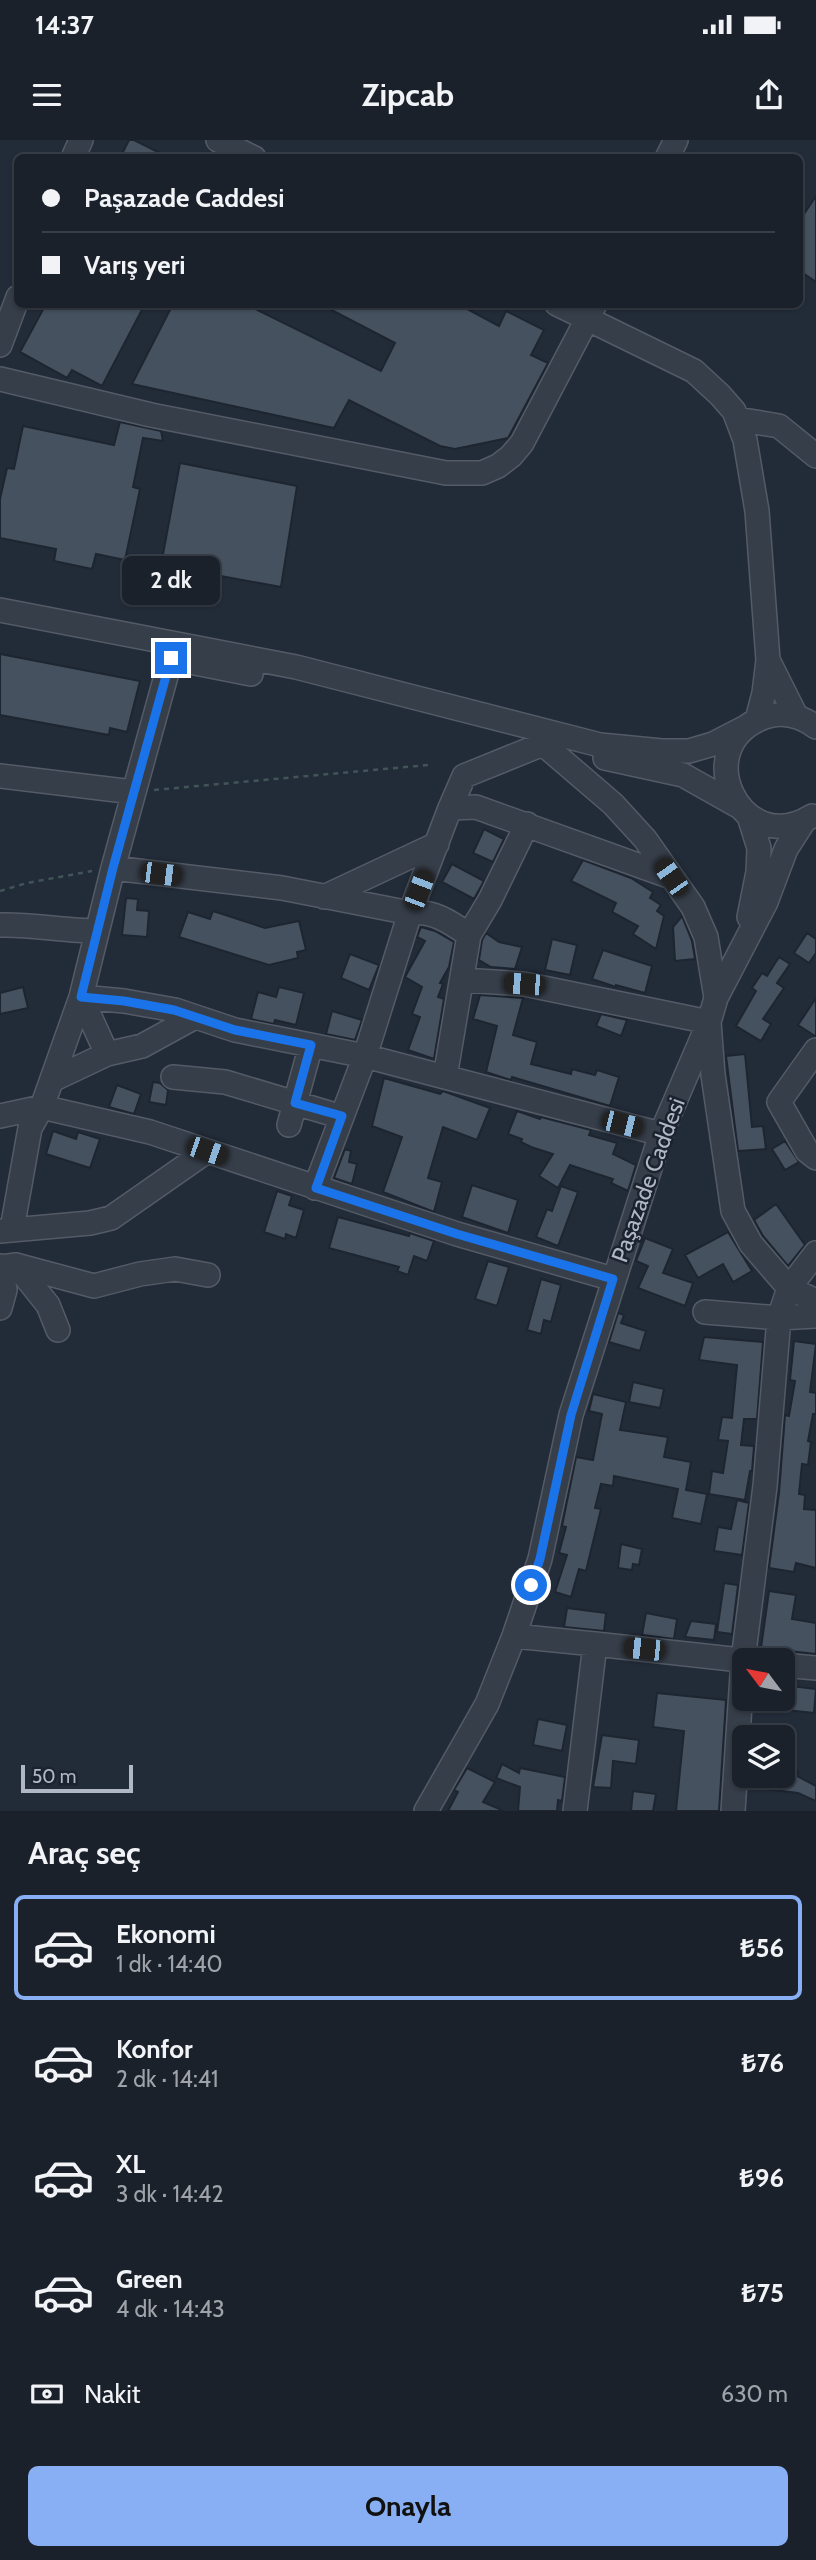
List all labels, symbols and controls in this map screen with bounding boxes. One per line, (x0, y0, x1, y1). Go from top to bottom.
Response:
text: 14:37 (35, 9, 94, 41)
text: Zipcab (362, 75, 454, 114)
icon: menu (28, 76, 66, 114)
icon: share (750, 76, 788, 114)
text: Paşazade Caddesi (84, 182, 284, 214)
text: Varış yeri (84, 249, 186, 281)
callout: 2 dk (122, 556, 220, 606)
text: 2 dk (150, 566, 192, 594)
route end (155, 642, 187, 674)
car (651, 854, 692, 900)
car (139, 861, 184, 887)
car (402, 867, 437, 913)
car (503, 972, 546, 996)
street label: Paşazade Caddesi (605, 1094, 691, 1266)
car (600, 1109, 645, 1139)
car (184, 1134, 231, 1168)
route start (515, 1569, 547, 1601)
car (623, 1636, 666, 1662)
north arrow (732, 1648, 794, 1712)
map controls (732, 1648, 795, 1788)
button: layers (732, 1725, 795, 1788)
scale bar (21, 1762, 133, 1794)
text: 50 m (32, 1765, 76, 1788)
text: Araç seç (28, 1833, 141, 1872)
icon: car (32, 1916, 95, 1979)
text: Ekonomi (116, 1918, 216, 1950)
text: ₺56 (740, 1932, 784, 1964)
text: 1 dk · 14:40 (116, 1950, 223, 1978)
icon: car (32, 2031, 95, 2094)
text: Konfor (116, 2033, 193, 2065)
text: ₺76 (741, 2047, 784, 2079)
text: 2 dk · 14:41 (116, 2065, 219, 2093)
icon: car (32, 2146, 95, 2209)
text: XL (116, 2148, 145, 2180)
text: ₺96 (739, 2162, 784, 2194)
text: 3 dk · 14:42 (116, 2180, 223, 2208)
icon: car (32, 2261, 95, 2324)
text: Green (116, 2263, 183, 2295)
text: ₺75 (741, 2277, 784, 2309)
text: 4 dk · 14:43 (116, 2295, 225, 2323)
icon: cash (28, 2375, 66, 2413)
text: Nakit (84, 2378, 140, 2410)
text: 630 m (721, 2380, 788, 2408)
button: Onayla (28, 2466, 788, 2546)

